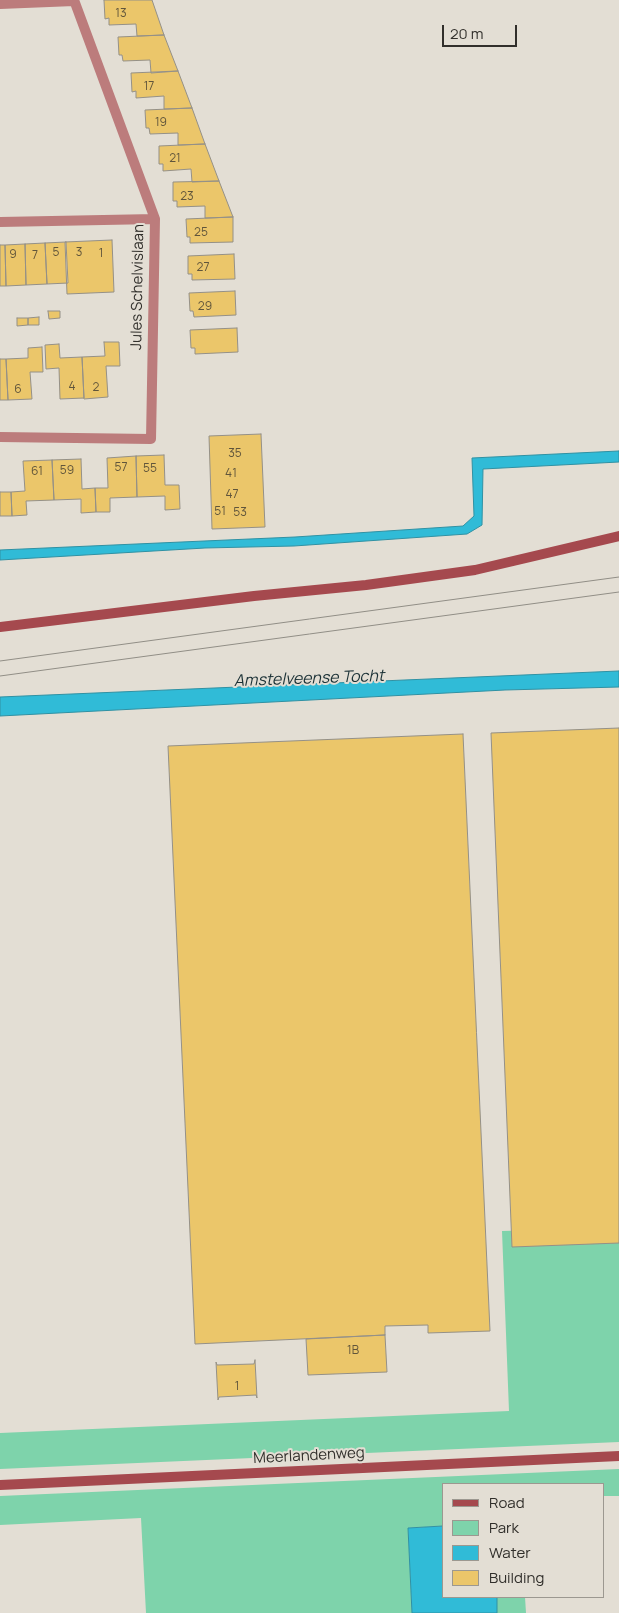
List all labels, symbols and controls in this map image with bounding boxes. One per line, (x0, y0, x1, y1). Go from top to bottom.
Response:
house number: 13 (115, 7, 127, 21)
scale bar (444, 15, 519, 47)
text: 20 m (450, 23, 483, 44)
house number: 17 (144, 80, 154, 94)
house number: 19 (155, 116, 167, 130)
house number: 21 (169, 152, 181, 166)
house number: 23 (180, 190, 194, 204)
street label: Jules Schelvislaan (128, 224, 148, 350)
house number: 25 (194, 226, 208, 240)
house number: 5 (53, 246, 59, 260)
house number: 3 (76, 246, 82, 260)
house number: 1 (99, 247, 103, 261)
house number: 9 (9, 248, 17, 262)
house number: 7 (32, 249, 38, 263)
house number: 27 (197, 261, 209, 275)
house number: 29 (198, 300, 212, 314)
house number: 4 (68, 380, 76, 394)
house number: 2 (93, 381, 99, 395)
house number: 6 (14, 383, 22, 397)
house number: 35 (228, 447, 242, 461)
house number: 57 (115, 461, 127, 475)
house number: 55 (143, 462, 157, 476)
house number: 59 (60, 464, 74, 478)
house number: 61 (31, 465, 43, 479)
house number: 41 (225, 467, 237, 481)
house number: 47 (225, 488, 239, 502)
house number: 51 (214, 505, 226, 519)
house number: 53 (233, 506, 247, 520)
water label: Amstelveense Tocht (233, 667, 385, 691)
house number: 1B (347, 1344, 359, 1358)
house number: 1 (235, 1380, 239, 1394)
street label: Meerlandenweg (253, 1444, 365, 1468)
legend (442, 1483, 604, 1598)
text: Road (489, 1492, 525, 1513)
text: Park (489, 1517, 519, 1538)
text: Water (489, 1542, 531, 1563)
text: Building (489, 1567, 544, 1588)

